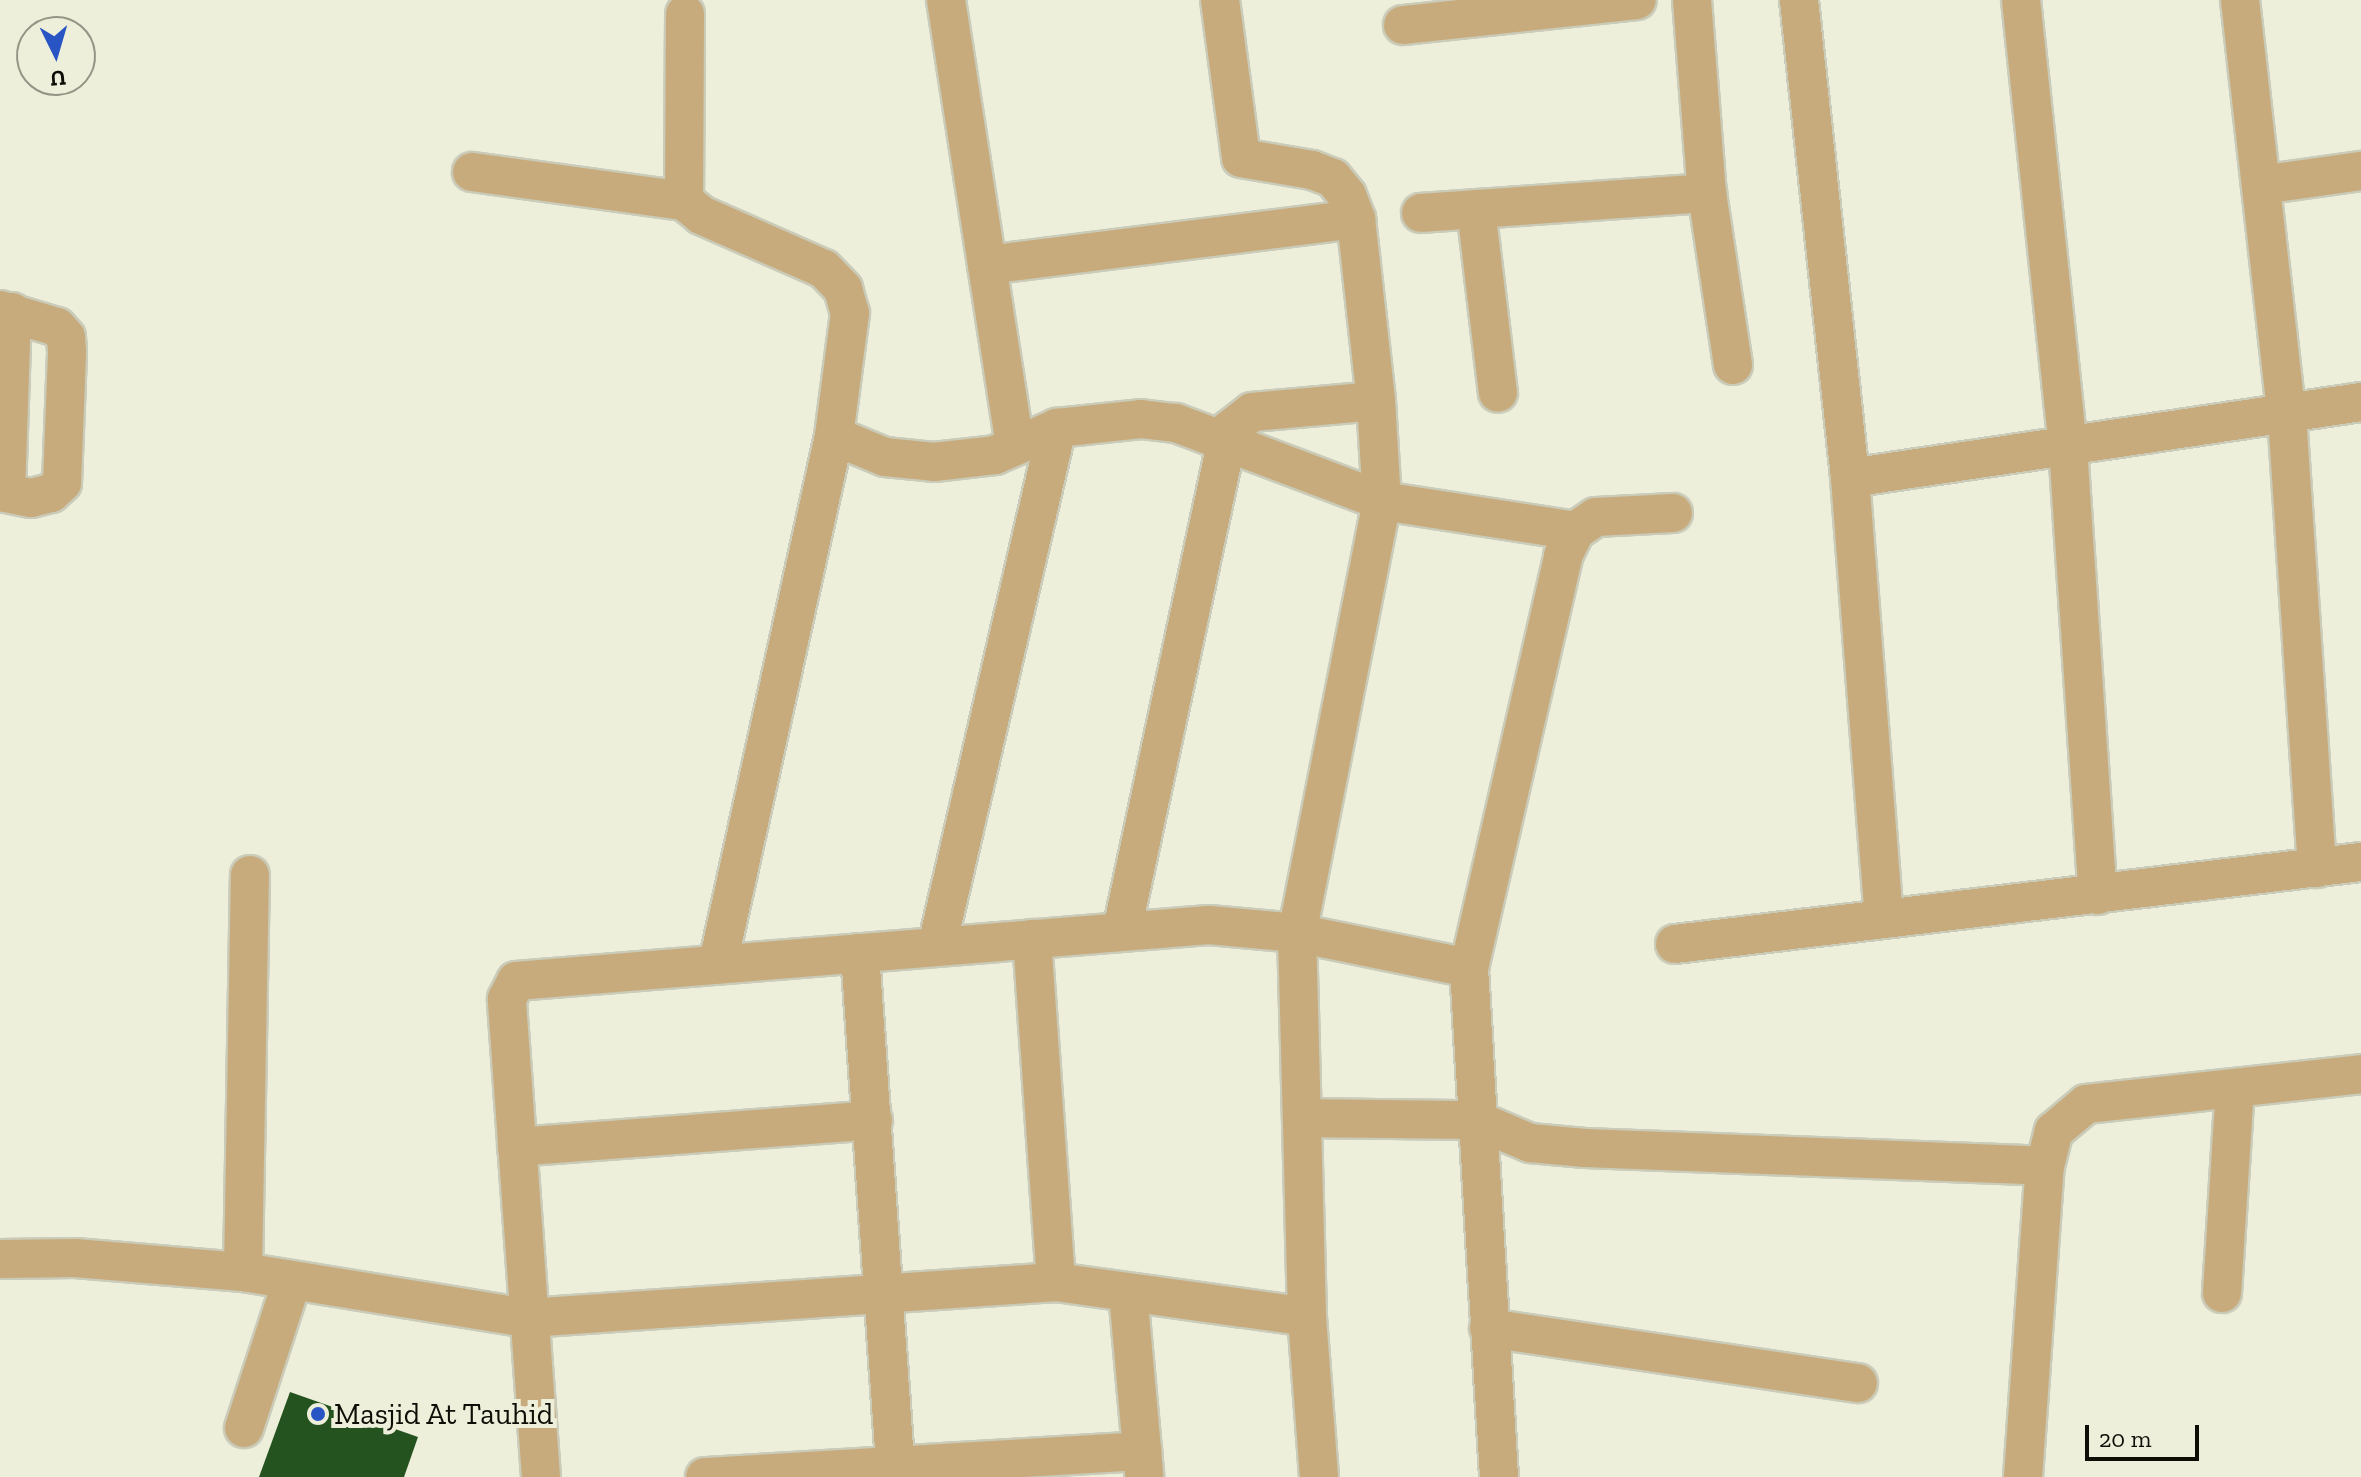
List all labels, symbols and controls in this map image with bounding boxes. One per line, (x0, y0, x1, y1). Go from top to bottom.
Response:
north arrow (16, 16, 96, 96)
text: U (49, 64, 67, 93)
place label: Masjid At Tauhid (334, 1396, 555, 1432)
marker: Masjid At Tauhid (309, 1405, 327, 1423)
scale bar (2089, 1409, 2203, 1459)
text: 20 m (2099, 1424, 2151, 1453)

